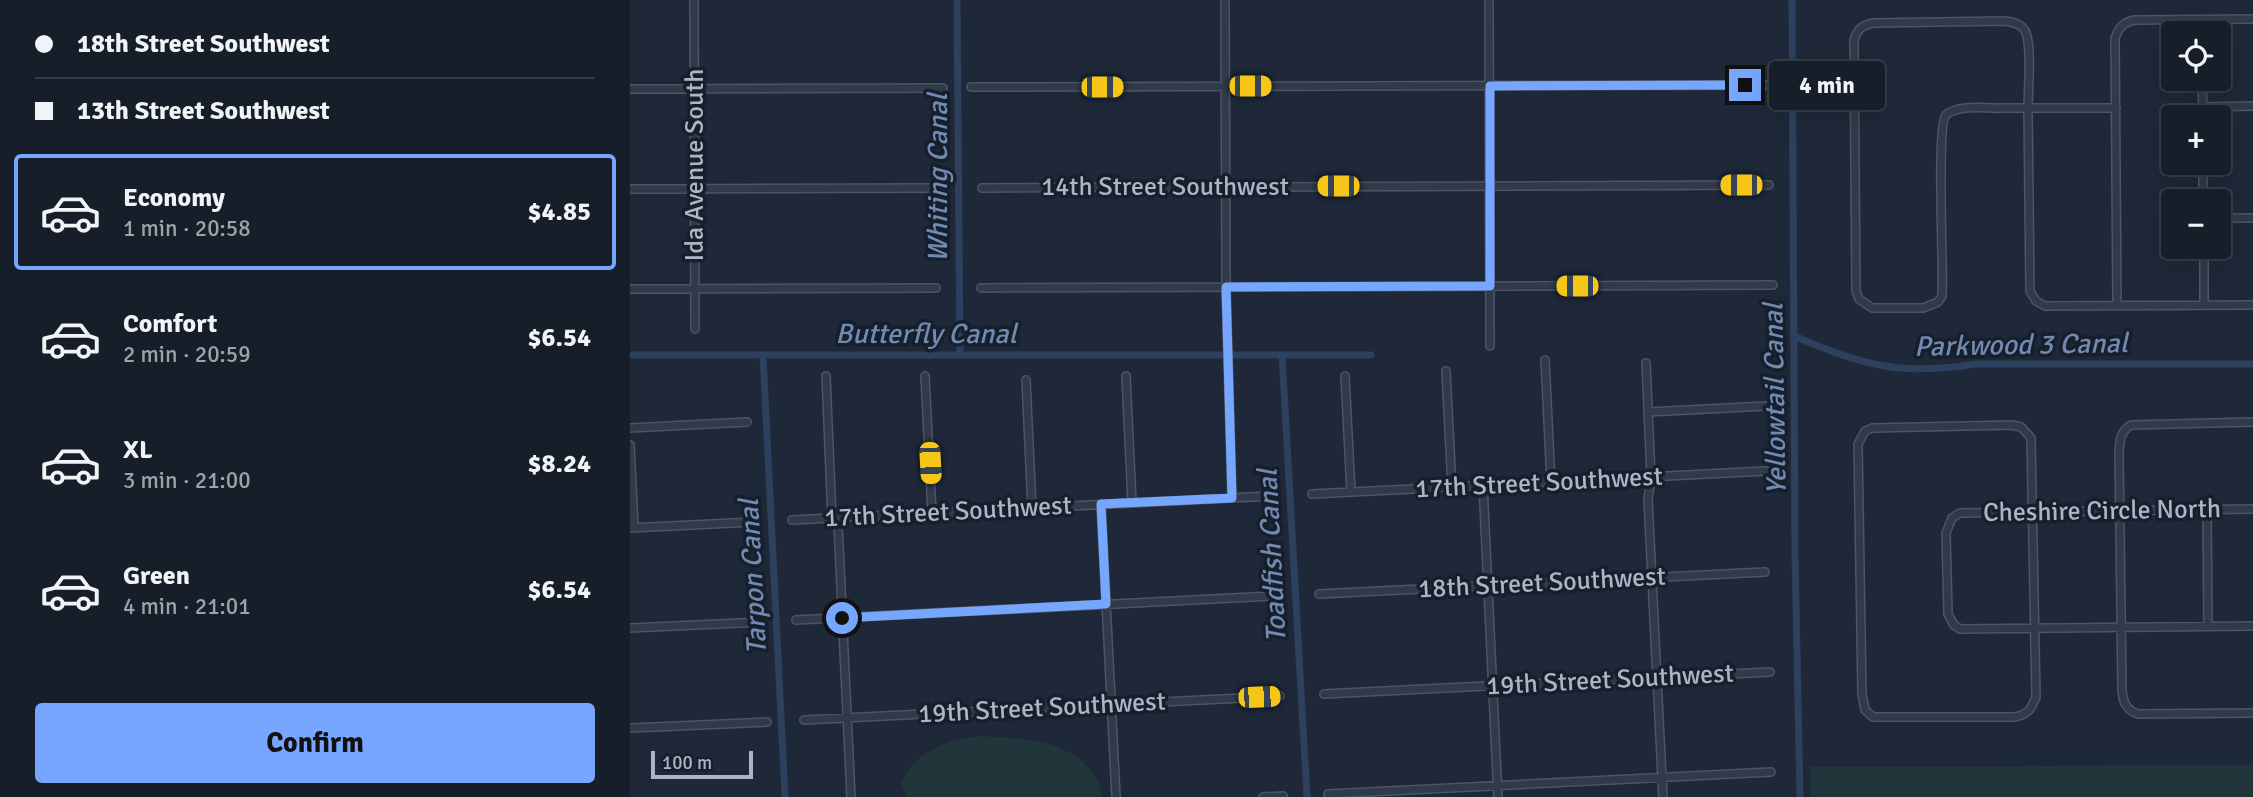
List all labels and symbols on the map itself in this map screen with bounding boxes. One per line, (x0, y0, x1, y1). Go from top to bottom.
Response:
callout: 4 min (1770, 60, 1885, 110)
street label: Ida Avenue South (679, 69, 711, 261)
route end (1729, 69, 1761, 101)
car (1230, 76, 1272, 97)
car (1082, 77, 1124, 98)
water label: Whiting Canal (921, 92, 955, 262)
street label: 14th Street Southwest (1041, 171, 1289, 203)
car (1721, 175, 1763, 196)
car (1318, 176, 1360, 197)
car (1557, 276, 1599, 297)
water label: Yellowtail Canal (1756, 301, 1794, 495)
water label: Butterfly Canal (835, 317, 1019, 351)
water label: Parkwood 3 Canal (1914, 326, 2130, 364)
car (919, 441, 942, 485)
street label: 17th Street Southwest (1415, 461, 1663, 505)
water label: Toadfish Canal (1250, 467, 1294, 643)
street label: 17th Street Southwest (824, 490, 1072, 534)
street label: Cheshire Circle North (1983, 493, 2221, 529)
water label: Tarpon Canal (732, 497, 774, 656)
street label: 18th Street Southwest (1418, 561, 1666, 605)
route start (826, 602, 858, 634)
street label: 19th Street Southwest (1486, 658, 1734, 702)
street label: 19th Street Southwest (918, 686, 1166, 730)
car (1238, 686, 1281, 708)
scale bar (651, 748, 752, 780)

